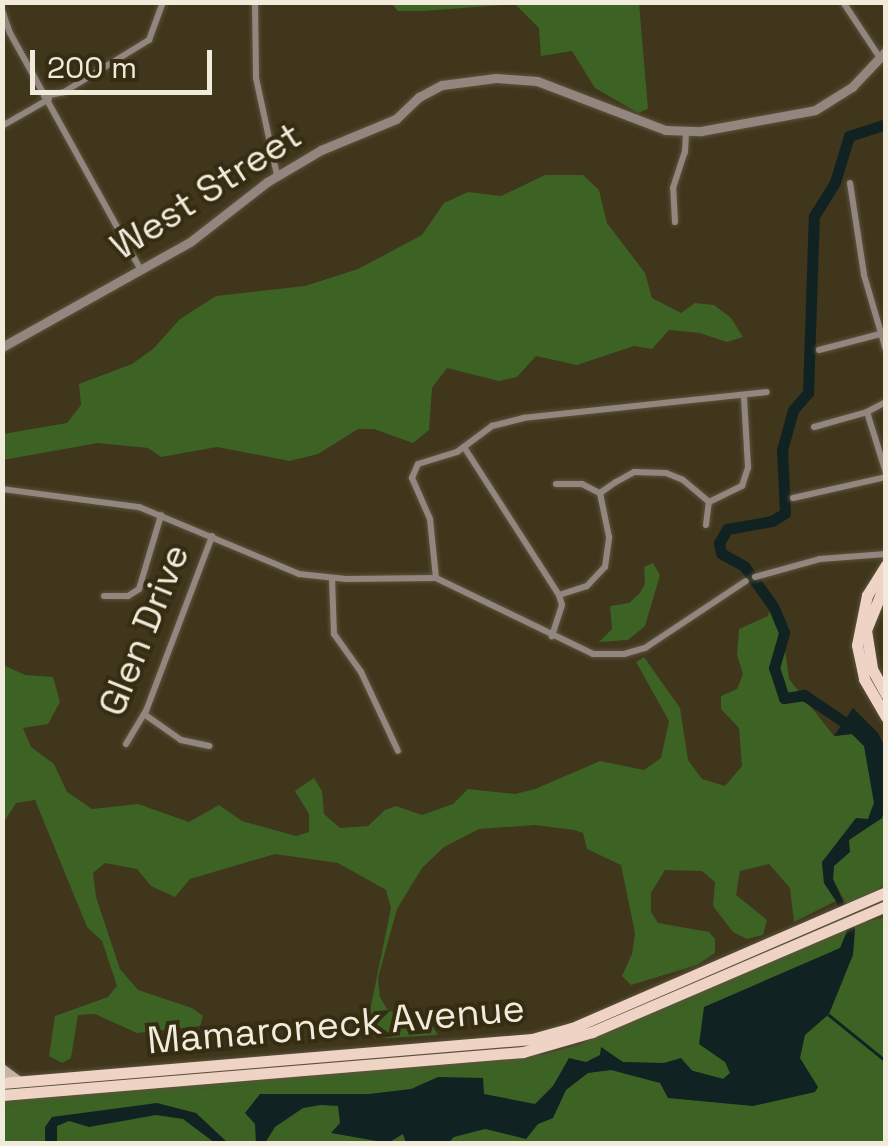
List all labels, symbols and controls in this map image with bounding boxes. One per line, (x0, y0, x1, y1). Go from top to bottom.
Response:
scale bar (35, 30, 218, 92)
text: 200 m (47, 48, 137, 87)
street label: West Street (102, 112, 310, 270)
street label: Glen Drive (89, 538, 199, 722)
street label: Mamaroneck Avenue (145, 986, 527, 1064)

